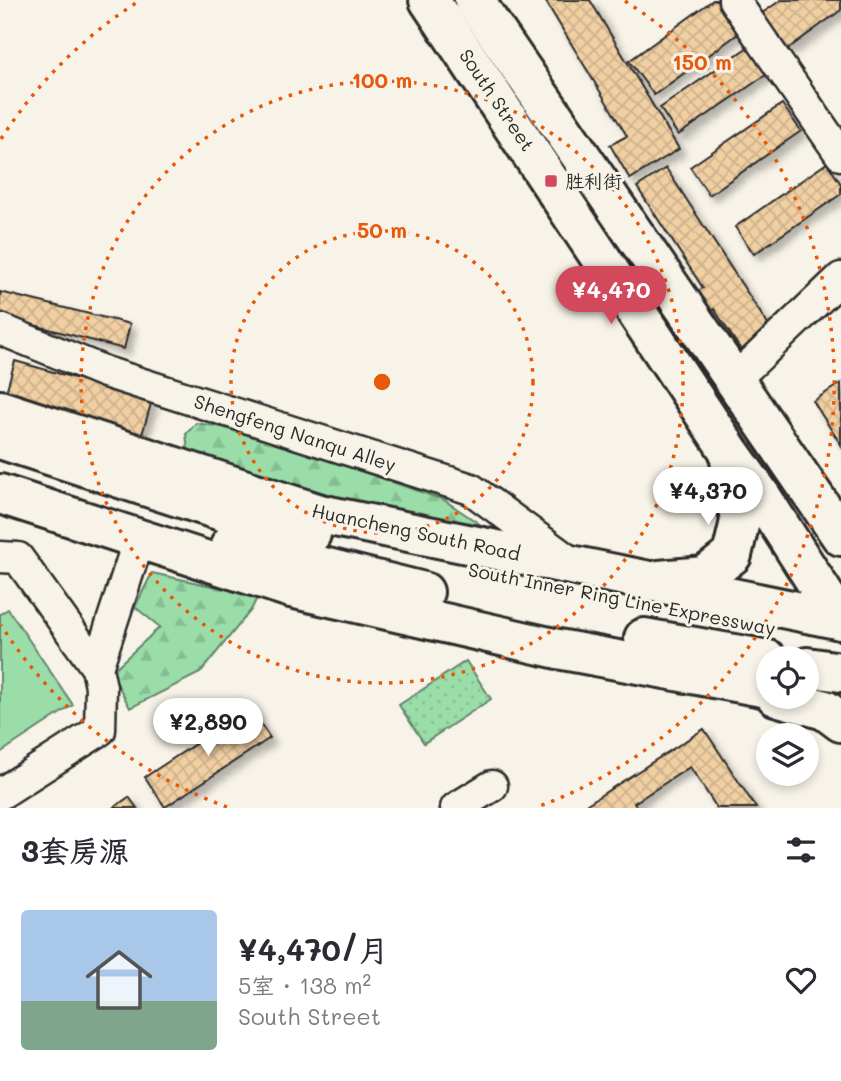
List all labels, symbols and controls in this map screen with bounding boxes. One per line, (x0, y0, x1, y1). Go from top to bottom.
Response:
street label: South Street (454, 44, 541, 156)
text: 150 m (672, 48, 732, 75)
text: 100 m (352, 66, 412, 93)
place label: 胜利街 (565, 168, 622, 193)
marker: 胜利街 (543, 173, 559, 189)
text: 50 m (357, 216, 407, 243)
pin: ¥4,470 (554, 266, 668, 326)
text: ¥4,470 (572, 274, 650, 304)
centre of rings (370, 370, 394, 394)
street label: Shengfeng Nanqu Alley (191, 388, 399, 477)
pin: ¥4,370 (651, 468, 765, 527)
text: ¥4,370 (669, 475, 747, 505)
street label: Huancheng South Road (310, 497, 523, 566)
street label: South Inner Ring Line Expressway (466, 556, 778, 641)
map controls (756, 646, 819, 786)
button: locate (756, 646, 819, 709)
pin: ¥2,890 (151, 698, 265, 758)
text: ¥2,890 (169, 706, 247, 736)
button: layers (756, 723, 819, 786)
text: 3套房源 (21, 830, 129, 870)
icon: filters (782, 831, 820, 869)
text: ¥4,470/月 (238, 929, 388, 969)
icon: home (77, 938, 161, 1022)
icon: heart (782, 961, 820, 999)
text: 5室 · 138 m² (238, 970, 371, 1000)
text: South Street (238, 1001, 381, 1031)

